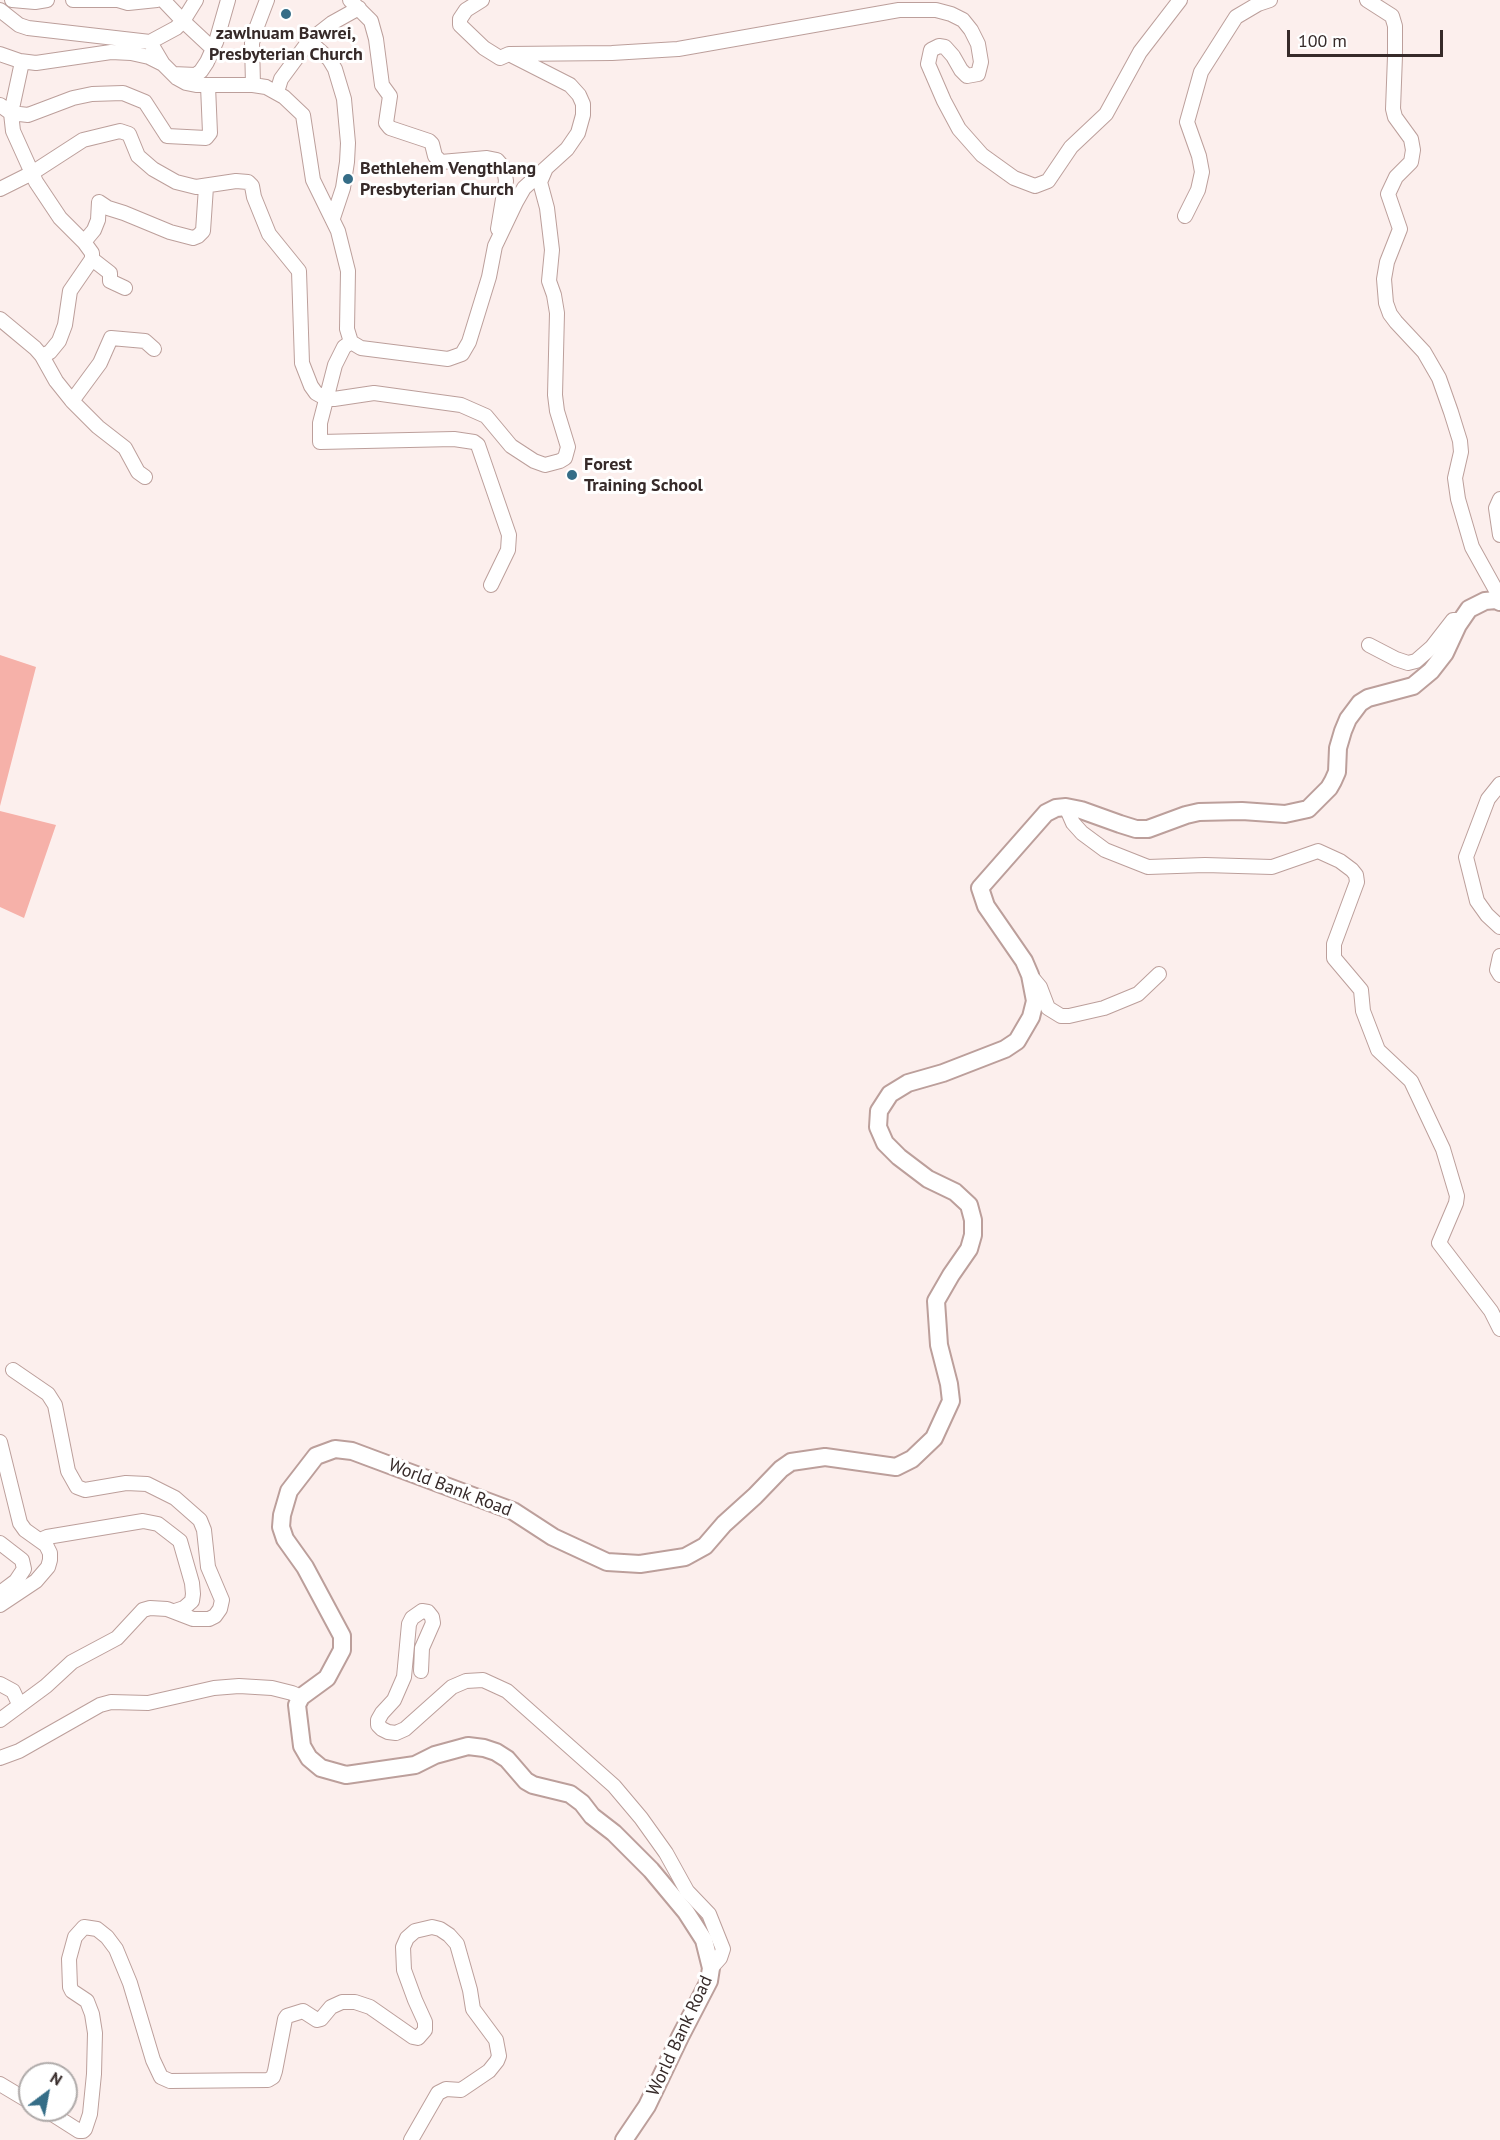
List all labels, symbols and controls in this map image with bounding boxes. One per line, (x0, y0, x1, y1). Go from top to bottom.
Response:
marker: zawlnuam Bawrei, Presbyterian Church (279, 7, 293, 21)
scale bar (1290, 18, 1446, 56)
place label: zawlnuam Bawrei, Presbyterian Church (209, 23, 363, 66)
text: 100 m (1298, 29, 1347, 52)
place label: Bethlehem Vengthlang Presbyterian Church (360, 158, 536, 201)
marker: Bethlehem Vengthlang Presbyterian Church (341, 172, 355, 186)
place label: Forest Training School (584, 454, 703, 496)
marker: Forest Training School (565, 468, 579, 482)
street label: World Bank Road (385, 1455, 515, 1521)
street label: World Bank Road (643, 1972, 717, 2100)
north arrow (18, 2062, 78, 2122)
text: N (47, 2067, 66, 2090)

